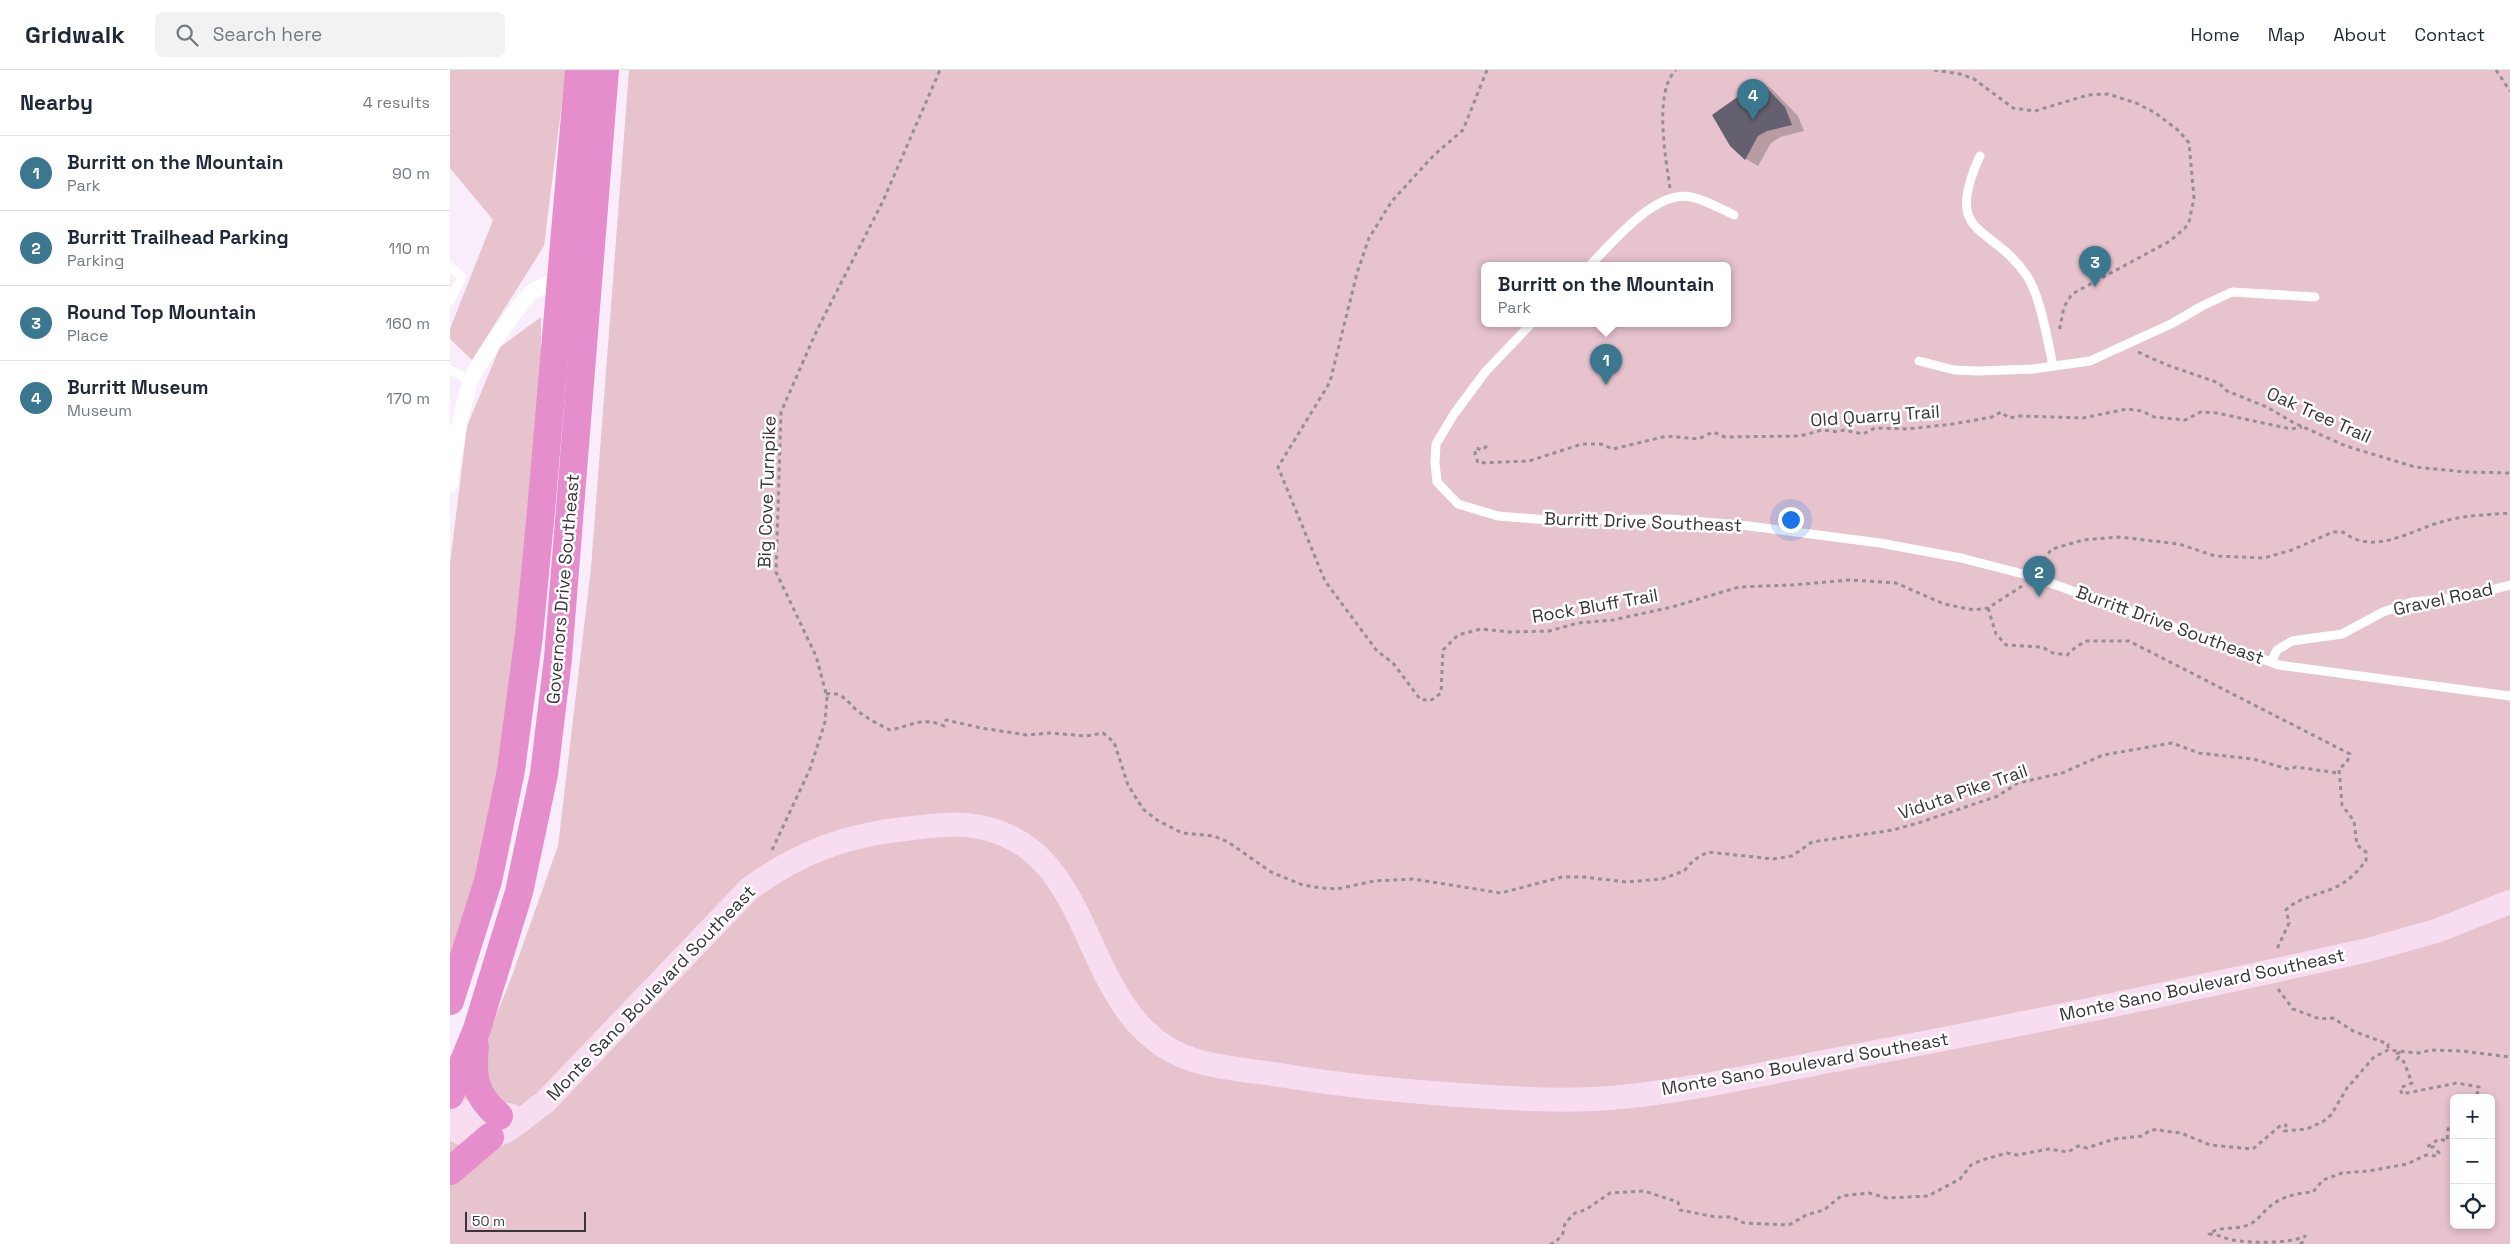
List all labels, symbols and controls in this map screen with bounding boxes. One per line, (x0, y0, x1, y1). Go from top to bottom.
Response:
search box (155, 12, 505, 57)
text: Gridwalk (25, 19, 125, 50)
icon: search (173, 21, 201, 49)
text: Search here (213, 22, 322, 47)
text: Home (2191, 23, 2240, 46)
text: Map (2268, 23, 2305, 46)
text: About (2333, 23, 2387, 46)
text: Contact (2415, 23, 2485, 46)
pin: 4 (1737, 79, 1769, 120)
text: Nearby (20, 89, 93, 116)
text: 4 results (363, 92, 430, 113)
text: Burritt on the Mountain (67, 150, 283, 175)
text: 1 (32, 163, 40, 184)
text: 90 m (392, 163, 430, 184)
text: Park (67, 175, 100, 196)
text: Burritt Trailhead Parking (67, 225, 289, 250)
text: 2 (31, 238, 41, 259)
text: 110 m (388, 238, 430, 259)
pin: 3 (2079, 246, 2111, 287)
text: Parking (67, 250, 124, 271)
popup (1481, 262, 1731, 327)
text: Burritt on the Mountain (1498, 272, 1714, 297)
text: Park (1498, 297, 1531, 318)
text: Round Top Mountain (67, 300, 256, 325)
text: 3 (31, 313, 41, 334)
text: 160 m (385, 313, 430, 334)
text: Place (67, 325, 109, 346)
pin: 1 (1590, 344, 1622, 385)
text: Burritt Museum (67, 375, 208, 400)
street label: Oak Tree Trail (2263, 381, 2375, 448)
text: 4 (31, 388, 41, 409)
text: 170 m (386, 388, 430, 409)
text: Museum (67, 400, 132, 421)
street label: Old Quarry Trail (1809, 400, 1940, 431)
street label: Big Cove Turnpike (752, 415, 781, 569)
street label: Governors Drive Southeast (541, 473, 584, 705)
street label: Burritt Drive Southeast (1544, 507, 1743, 536)
your location (1778, 507, 1804, 533)
pin: 2 (2023, 556, 2055, 597)
street label: Gravel Road (2391, 577, 2495, 620)
street label: Burritt Drive Southeast (2073, 580, 2267, 669)
street label: Rock Bluff Trail (1530, 583, 1660, 628)
street label: Viduta Pike Trail (1895, 759, 2031, 824)
street label: Monte Sano Boulevard Southeast (541, 880, 760, 1105)
street label: Monte Sano Boulevard Southeast (2057, 943, 2347, 1026)
street label: Monte Sano Boulevard Southeast (1660, 1027, 1950, 1100)
map controls (2450, 1094, 2495, 1229)
button: + (2450, 1094, 2495, 1139)
button: − (2450, 1139, 2495, 1184)
button: locate (2450, 1184, 2495, 1229)
scale bar (465, 1209, 586, 1232)
text: 50 m (472, 1212, 505, 1230)

